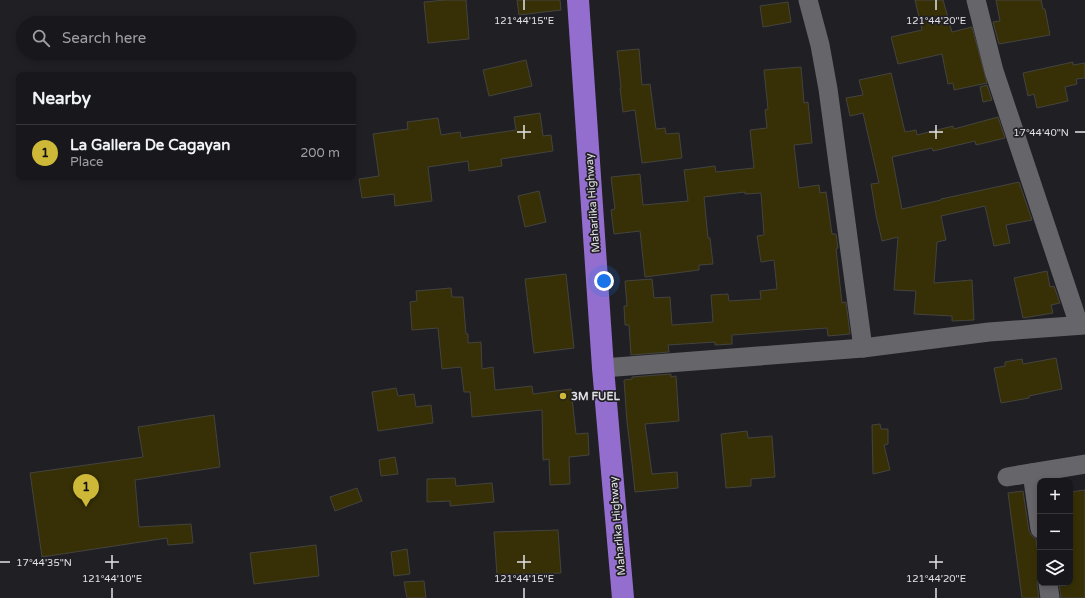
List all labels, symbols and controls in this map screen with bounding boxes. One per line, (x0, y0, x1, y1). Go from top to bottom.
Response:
text: 121°44'15"E (494, 15, 554, 27)
text: 121°44'20"E (906, 15, 966, 27)
search box (16, 16, 356, 60)
icon: search (30, 27, 52, 49)
text: Search here (62, 29, 146, 47)
text: Nearby (32, 88, 91, 109)
text: 17°44'40"N (1013, 127, 1069, 139)
text: La Gallera De Cagayan (70, 136, 230, 154)
text: 1 (41, 145, 49, 161)
text: 200 m (300, 145, 340, 161)
street label: Maharlika Highway (583, 153, 602, 253)
text: Place (70, 154, 103, 170)
your location (594, 271, 614, 291)
place label: 3M FUEL (571, 390, 620, 403)
marker: 3M FUEL (558, 391, 568, 401)
pin: 1 (73, 474, 99, 507)
street label: Maharlika Highway (607, 476, 628, 576)
map controls (1037, 478, 1073, 586)
button: + (1037, 478, 1073, 514)
button: − (1037, 514, 1073, 550)
button: layers (1037, 550, 1073, 586)
text: 17°44'35"N (16, 557, 72, 569)
text: 121°44'10"E (82, 573, 142, 585)
text: 121°44'15"E (494, 573, 554, 585)
text: 121°44'20"E (906, 573, 966, 585)

